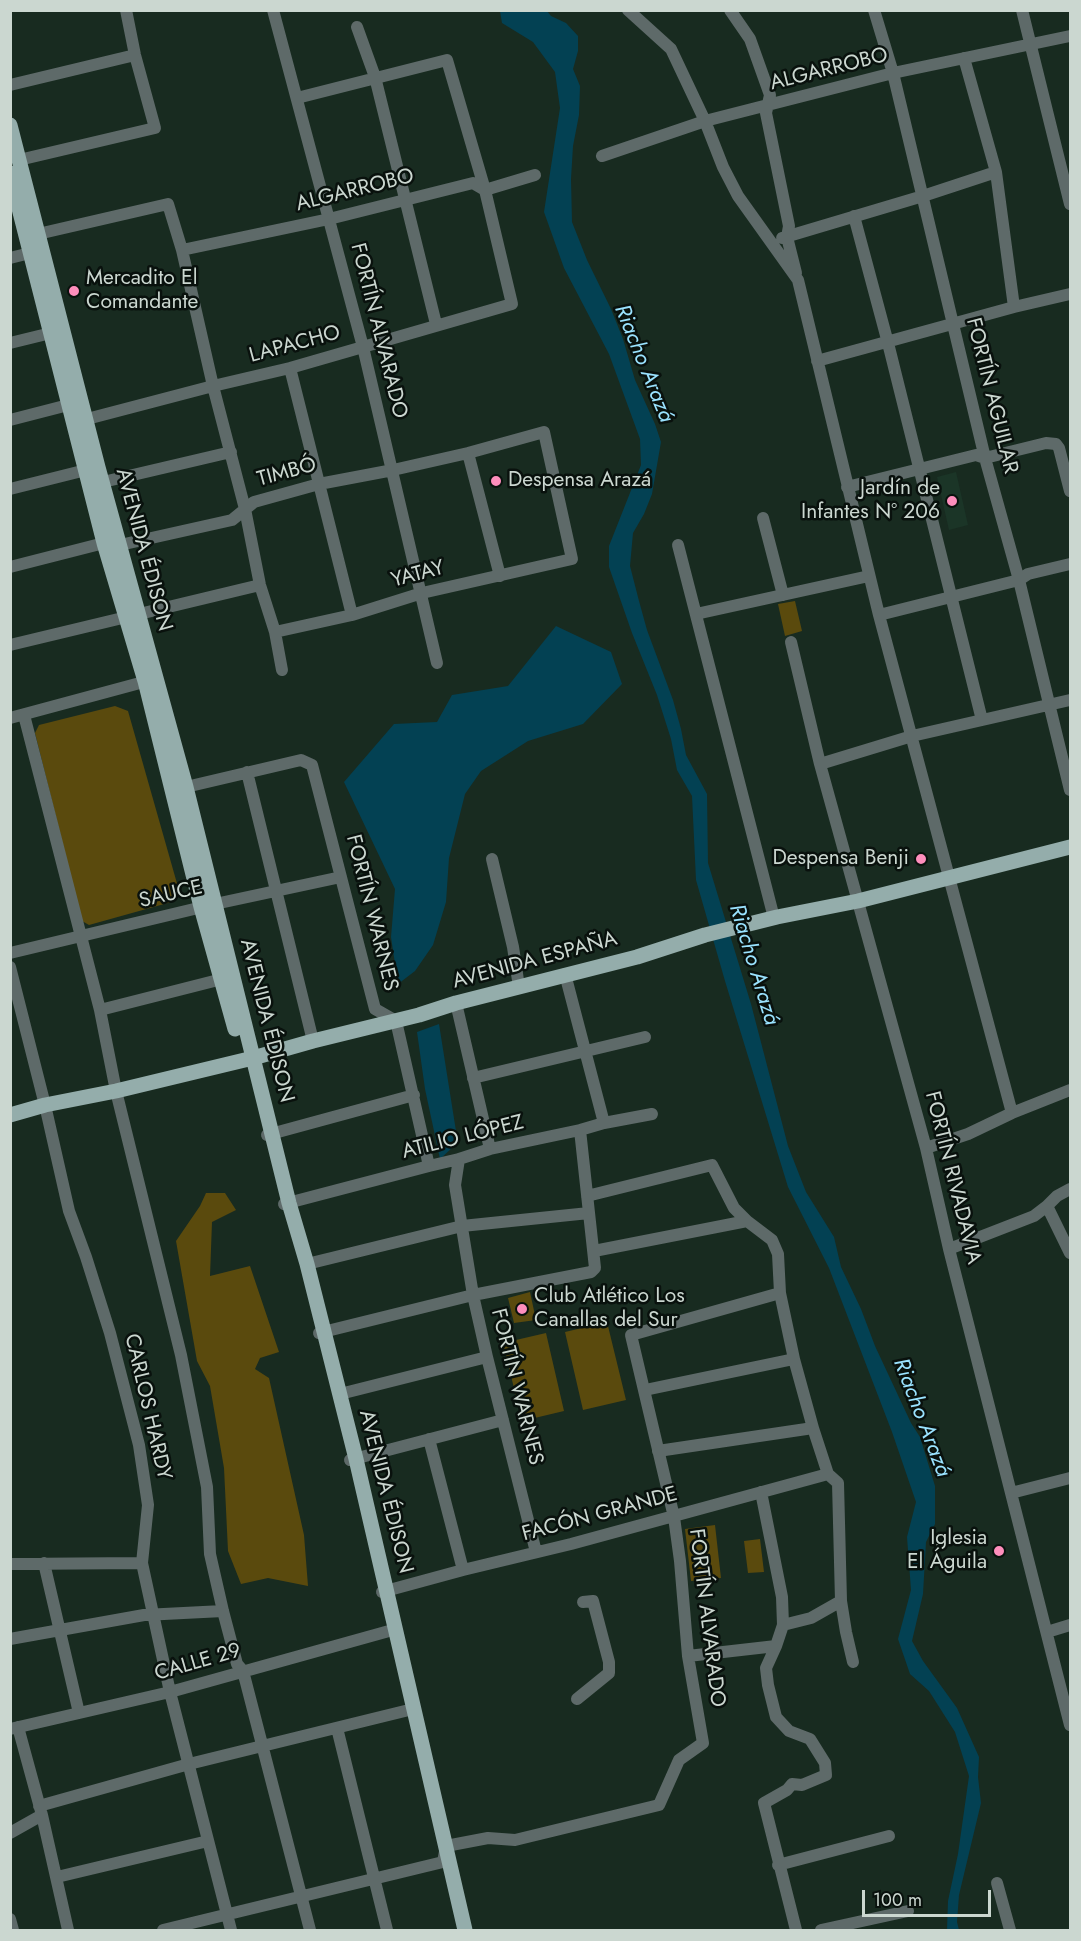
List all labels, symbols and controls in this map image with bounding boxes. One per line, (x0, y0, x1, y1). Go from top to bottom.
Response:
street label: ALGARROBO (767, 43, 891, 97)
street label: ALGARROBO (293, 164, 417, 218)
street label: FORTÍN ALVARADO (344, 241, 412, 421)
place label: Mercadito El Comandante (86, 266, 198, 316)
marker: Mercadito El Comandante (67, 284, 81, 298)
water label: Riacho Arazá (607, 301, 679, 427)
street label: FORTÍN AGUILAR (959, 315, 1023, 477)
street label: LAPACHO (247, 321, 343, 369)
street label: TIMBÓ (255, 453, 319, 493)
street label: AVENIDA ÉDISON (109, 466, 177, 634)
place label: Despensa Arazá (508, 468, 651, 494)
marker: Despensa Arazá (489, 474, 503, 488)
place label: Jardín de Infantes N° 206 (801, 476, 940, 526)
marker: Jardín de Infantes N° 206 (945, 494, 959, 508)
street label: YATAY (389, 556, 447, 594)
street label: FORTÍN WARNES (339, 832, 403, 994)
place label: Despensa Benji (773, 846, 909, 872)
marker: Despensa Benji (914, 852, 928, 866)
street label: SAUCE (137, 875, 205, 915)
water label: Riacho Arazá (722, 901, 784, 1029)
street label: AVENIDA ESPAÑA (450, 927, 620, 995)
street label: AVENIDA ÉDISON (233, 937, 299, 1105)
street label: FORTÍN RIVADAVIA (918, 1089, 986, 1267)
street label: ATILIO LÓPEZ (399, 1111, 527, 1165)
place label: Club Atlético Los Canallas del Sur (534, 1284, 685, 1334)
marker: Club Atlético Los Canallas del Sur (515, 1302, 529, 1316)
street label: FORTÍN WARNES (484, 1306, 548, 1468)
street label: CARLOS HARDY (118, 1332, 176, 1482)
water label: Riacho Arazá (886, 1355, 956, 1481)
street label: AVENIDA ÉDISON (352, 1408, 418, 1576)
street label: FACÓN GRANDE (520, 1482, 680, 1548)
place label: Iglesia El Águila (907, 1526, 987, 1576)
street label: FORTÍN ALVARADO (683, 1527, 729, 1709)
marker: Iglesia El Águila (992, 1544, 1006, 1558)
street label: CALLE 29 (152, 1639, 244, 1687)
scale bar (865, 1878, 994, 1916)
text: 100 m (873, 1887, 922, 1913)

